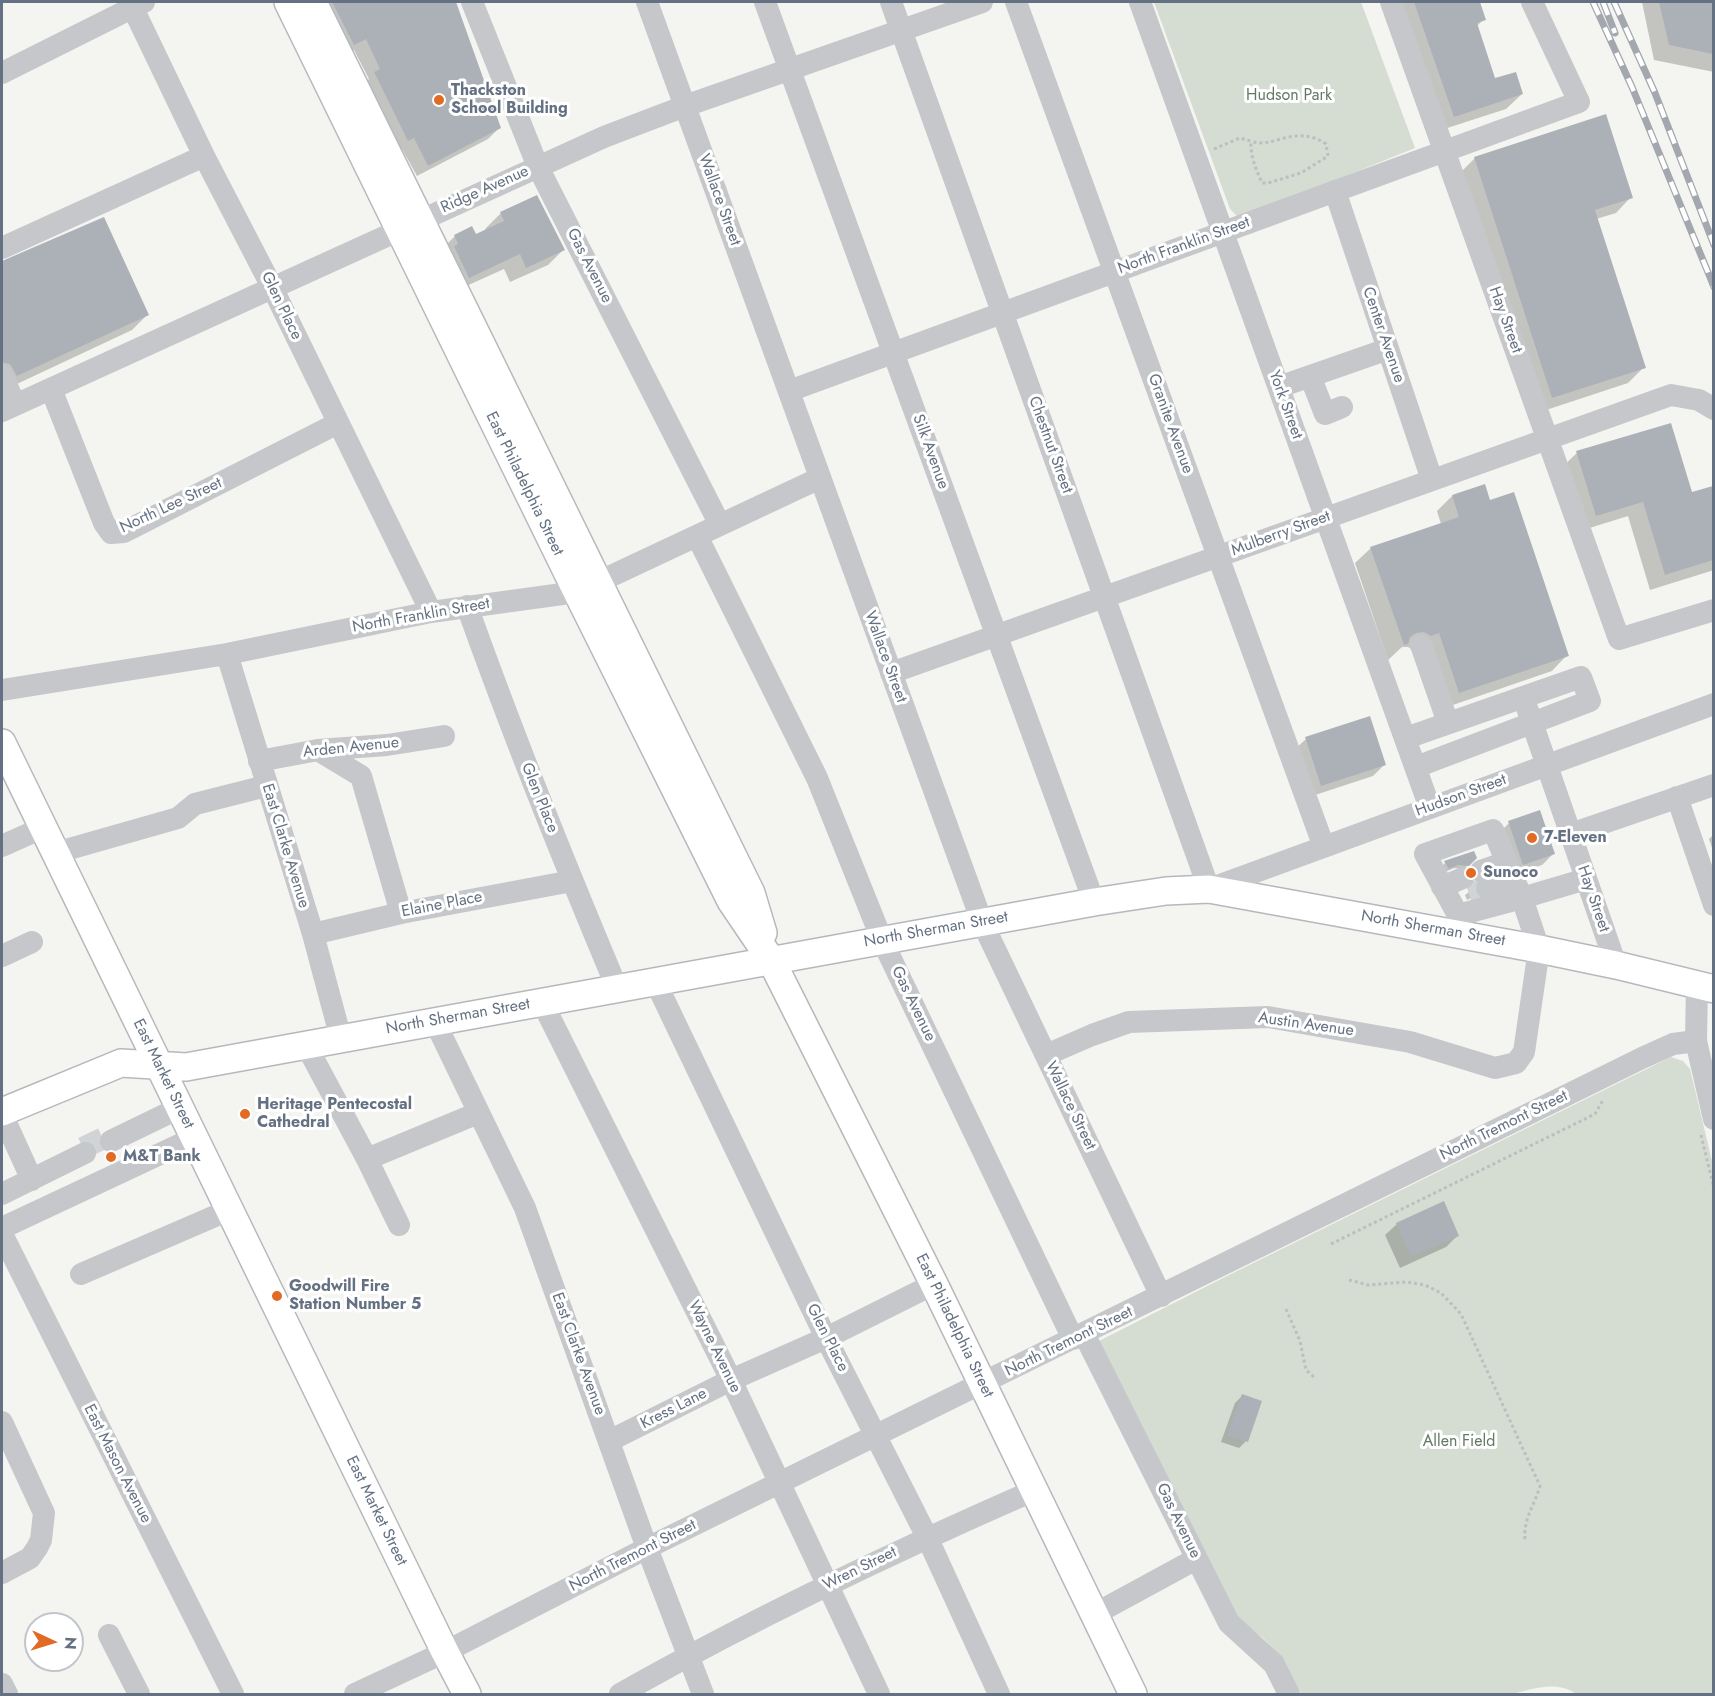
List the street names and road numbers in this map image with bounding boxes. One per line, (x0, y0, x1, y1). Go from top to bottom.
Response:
street label: Wallace Street (694, 152, 744, 248)
street label: Ridge Avenue (438, 162, 532, 218)
street label: North Franklin Street (1115, 213, 1253, 279)
street label: Gas Avenue (562, 225, 616, 307)
street label: Glen Place (256, 269, 306, 343)
street label: Hay Street (1484, 284, 1526, 356)
street label: Center Avenue (1358, 285, 1408, 385)
street label: York Street (1264, 368, 1306, 442)
street label: Granite Avenue (1143, 371, 1197, 477)
street label: Chestnut Street (1024, 394, 1076, 496)
street label: East Philadelphia Street (481, 409, 567, 559)
street label: Silk Avenue (908, 412, 952, 492)
street label: North Lee Street (117, 474, 225, 538)
street label: Mulberry Street (1229, 507, 1333, 561)
street label: North Franklin Street (351, 594, 491, 638)
street label: Wallace Street (860, 609, 910, 705)
street label: Arden Avenue (302, 733, 400, 763)
street label: Glen Place (516, 760, 562, 836)
street label: Hudson Street (1413, 771, 1509, 821)
street label: East Clarke Avenue (257, 781, 313, 911)
street label: Hay Street (1573, 863, 1613, 935)
street label: Elaine Place (400, 888, 484, 922)
street label: North Sherman Street (1359, 907, 1507, 951)
street label: North Sherman Street (862, 908, 1010, 952)
street label: Gas Avenue (887, 963, 939, 1045)
street label: North Sherman Street (384, 995, 532, 1039)
street label: Austin Avenue (1257, 1009, 1355, 1041)
street label: East Market Street (128, 1016, 198, 1132)
street label: Wallace Street (1040, 1059, 1100, 1153)
street label: North Tremont Street (1437, 1087, 1571, 1165)
street label: East Philadelphia Street (911, 1251, 997, 1401)
street label: East Clarke Avenue (547, 1290, 609, 1418)
street label: Wayne Avenue (683, 1298, 745, 1396)
street label: Glen Place (802, 1301, 852, 1375)
street label: North Tremont Street (1002, 1303, 1136, 1381)
street label: Kress Lane (638, 1384, 710, 1434)
street label: East Mason Avenue (79, 1402, 155, 1526)
street label: East Market Street (341, 1453, 411, 1569)
street label: Gas Avenue (1152, 1480, 1204, 1562)
street label: North Tremont Street (566, 1516, 700, 1596)
street label: Wren Street (820, 1543, 900, 1595)

